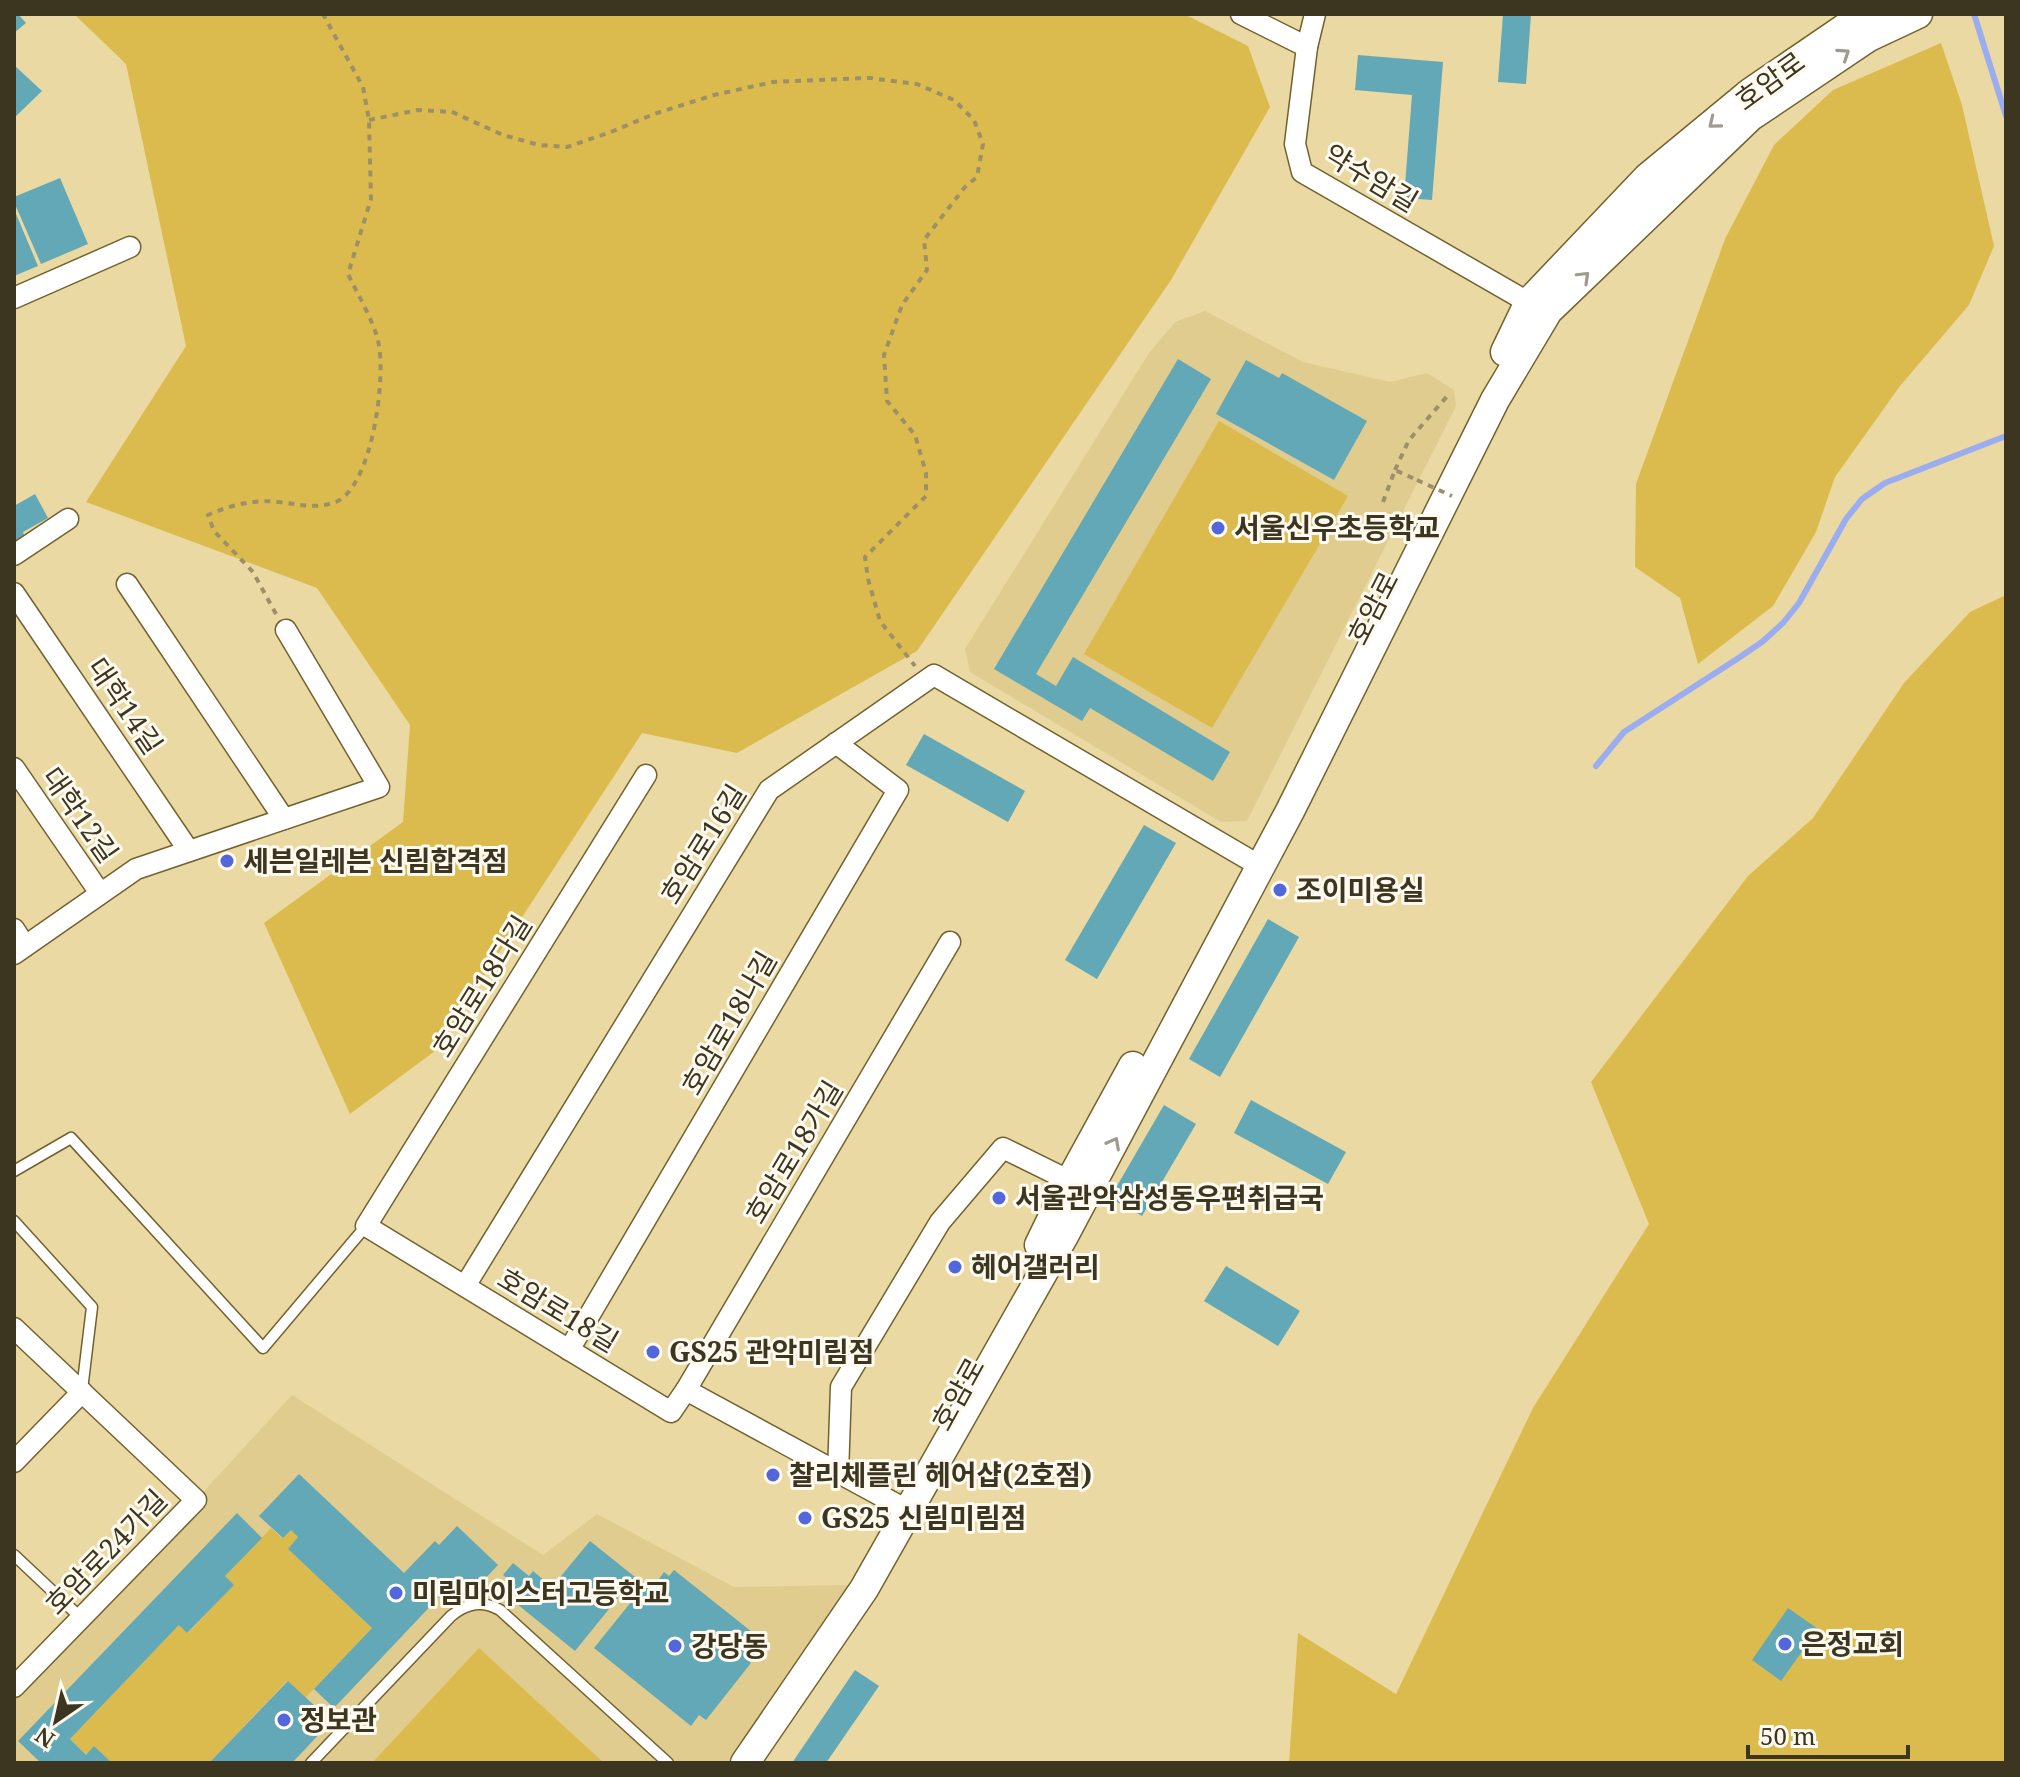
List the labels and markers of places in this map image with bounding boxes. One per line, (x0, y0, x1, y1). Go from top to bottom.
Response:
place label: 서울신우초등학교 (1234, 508, 1440, 546)
marker: 서울신우초등학교 (1209, 519, 1227, 537)
place label: 세븐일레븐 신림합격점 (243, 841, 508, 879)
marker: 세븐일레븐 신림합격점 (218, 852, 236, 870)
place label: 조이미용실 (1296, 870, 1425, 908)
marker: 조이미용실 (1271, 881, 1289, 899)
place label: 서울관악삼성동우편취급국 (1015, 1178, 1324, 1216)
marker: 서울관악삼성동우편취급국 (990, 1189, 1008, 1207)
place label: 헤어갤러리 (971, 1247, 1100, 1285)
marker: 헤어갤러리 (946, 1258, 964, 1276)
place label: GS25 관악미림점 (669, 1332, 875, 1370)
marker: GS25 관악미림점 (644, 1343, 662, 1361)
place label: 찰리체플린 헤어샵(2호점) (789, 1455, 1092, 1493)
marker: 찰리체플린 헤어샵(2호점) (764, 1466, 782, 1484)
place label: GS25 신림미림점 (821, 1498, 1027, 1536)
marker: GS25 신림미림점 (796, 1509, 814, 1527)
place label: 미림마이스터고등학교 (412, 1573, 670, 1611)
marker: 미림마이스터고등학교 (387, 1584, 405, 1602)
place label: 은정교회 (1801, 1624, 1904, 1662)
place label: 강당동 (691, 1626, 768, 1664)
marker: 은정교회 (1776, 1635, 1794, 1653)
marker: 강당동 (666, 1637, 684, 1655)
place label: 정보관 (300, 1700, 377, 1738)
marker: 정보관 (275, 1711, 293, 1729)

